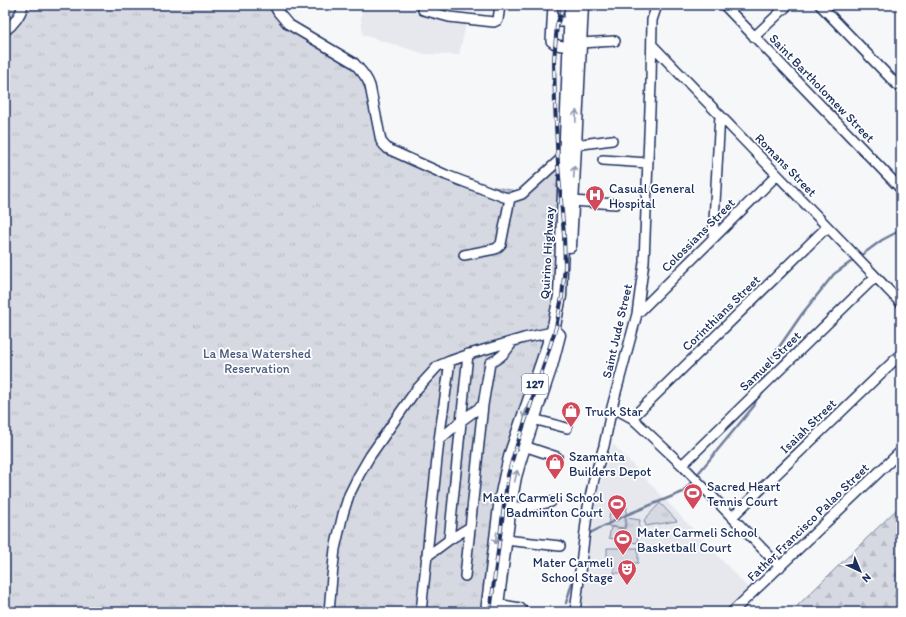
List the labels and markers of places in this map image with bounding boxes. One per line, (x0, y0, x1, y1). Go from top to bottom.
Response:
place label: Casual General Hospital (609, 181, 695, 211)
hospital icon: Casual General Hospital (584, 184, 606, 212)
shop icon: Truck Star (560, 400, 582, 428)
place label: Truck Star (585, 404, 643, 419)
place label: Szamanta Builders Depot (569, 449, 652, 479)
shop icon: Szamanta Builders Depot (544, 452, 566, 480)
place label: Sacred Heart Tennis Court (707, 479, 780, 509)
sports icon: Sacred Heart Tennis Court (682, 482, 704, 510)
place label: Mater Carmeli School Badminton Court (483, 490, 603, 520)
sports icon: Mater Carmeli School Badminton Court (606, 493, 628, 521)
place label: Mater Carmeli School Basketball Court (637, 525, 758, 555)
sports icon: Mater Carmeli School Basketball Court (612, 528, 634, 556)
place label: Mater Carmeli School Stage (533, 555, 613, 585)
theatre icon: Mater Carmeli School Stage (616, 558, 638, 586)

